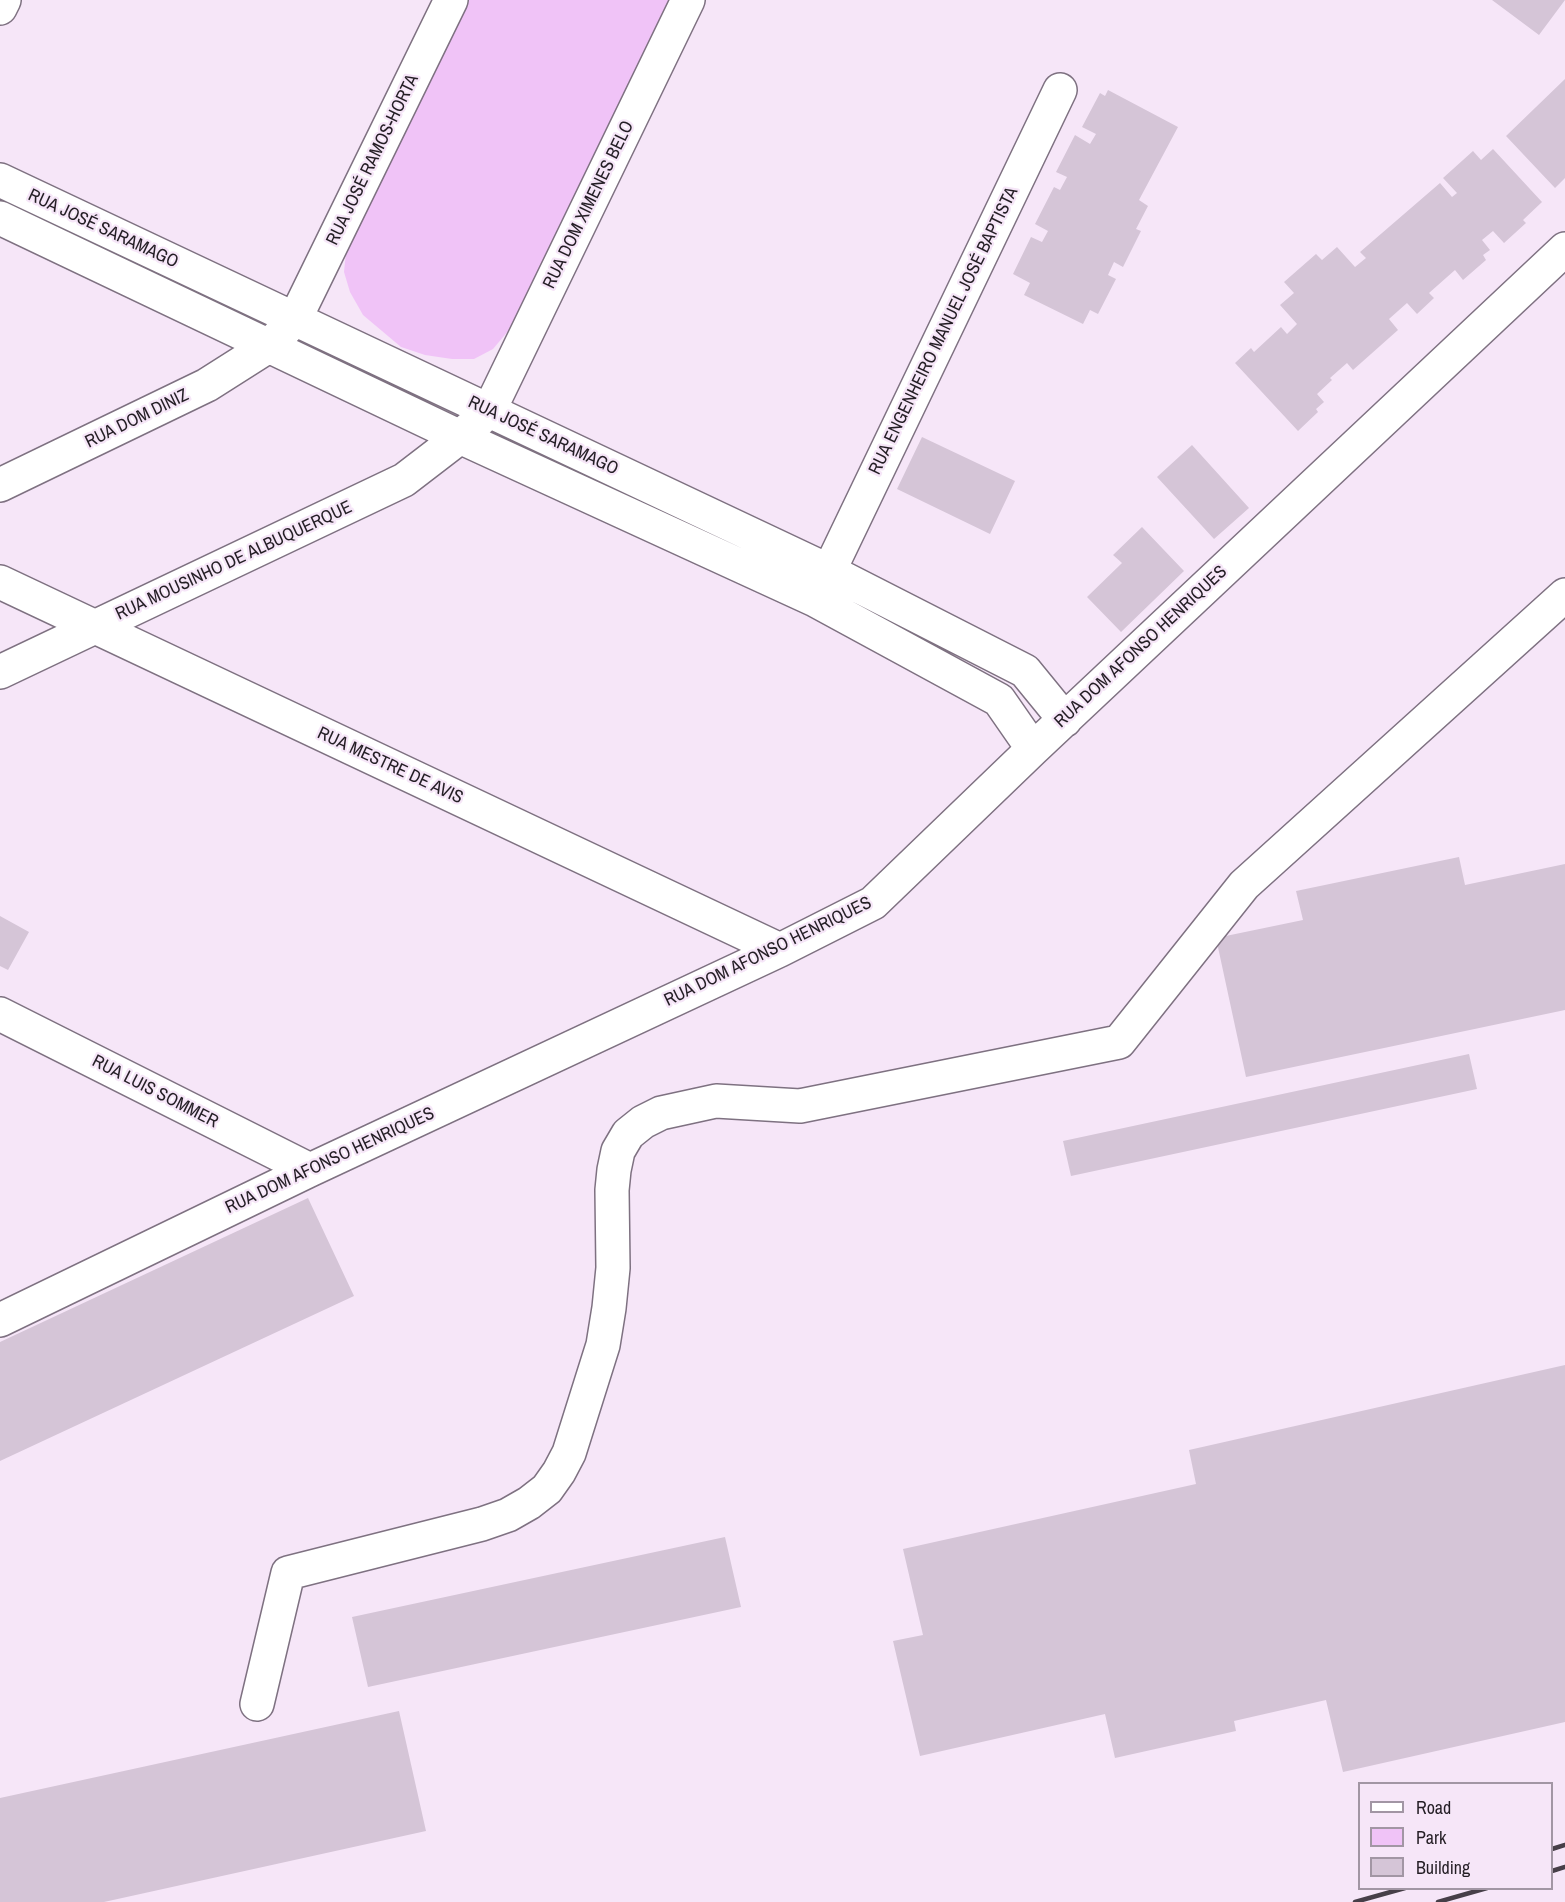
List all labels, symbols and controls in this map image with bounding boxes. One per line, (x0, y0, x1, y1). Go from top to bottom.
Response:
street label: RUA JOSÉ RAMOS-HORTA (322, 71, 424, 249)
street label: RUA DOM XIMENES BELO (539, 118, 639, 292)
street label: RUA ENGENHEIRO MANUEL JOSÉ BAPTISTA (865, 184, 1023, 478)
street label: RUA JOSÉ SARAMAGO (24, 185, 182, 273)
street label: RUA DOM DINIZ (82, 385, 192, 453)
street label: RUA JOSÉ SARAMAGO (464, 392, 622, 480)
street label: RUA MOUSINHO DE ALBUQUERQUE (112, 497, 356, 625)
street label: RUA DOM AFONSO HENRIQUES (1050, 561, 1232, 733)
street label: RUA MESTRE DE AVIS (314, 723, 466, 809)
street label: RUA DOM AFONSO HENRIQUES (661, 892, 875, 1012)
street label: RUA LUIS SOMMER (88, 1051, 222, 1133)
street label: RUA DOM AFONSO HENRIQUES (222, 1103, 438, 1219)
legend (1358, 1782, 1553, 1890)
text: Road (1416, 1795, 1451, 1820)
text: Park (1416, 1825, 1446, 1850)
text: Building (1416, 1855, 1470, 1880)

